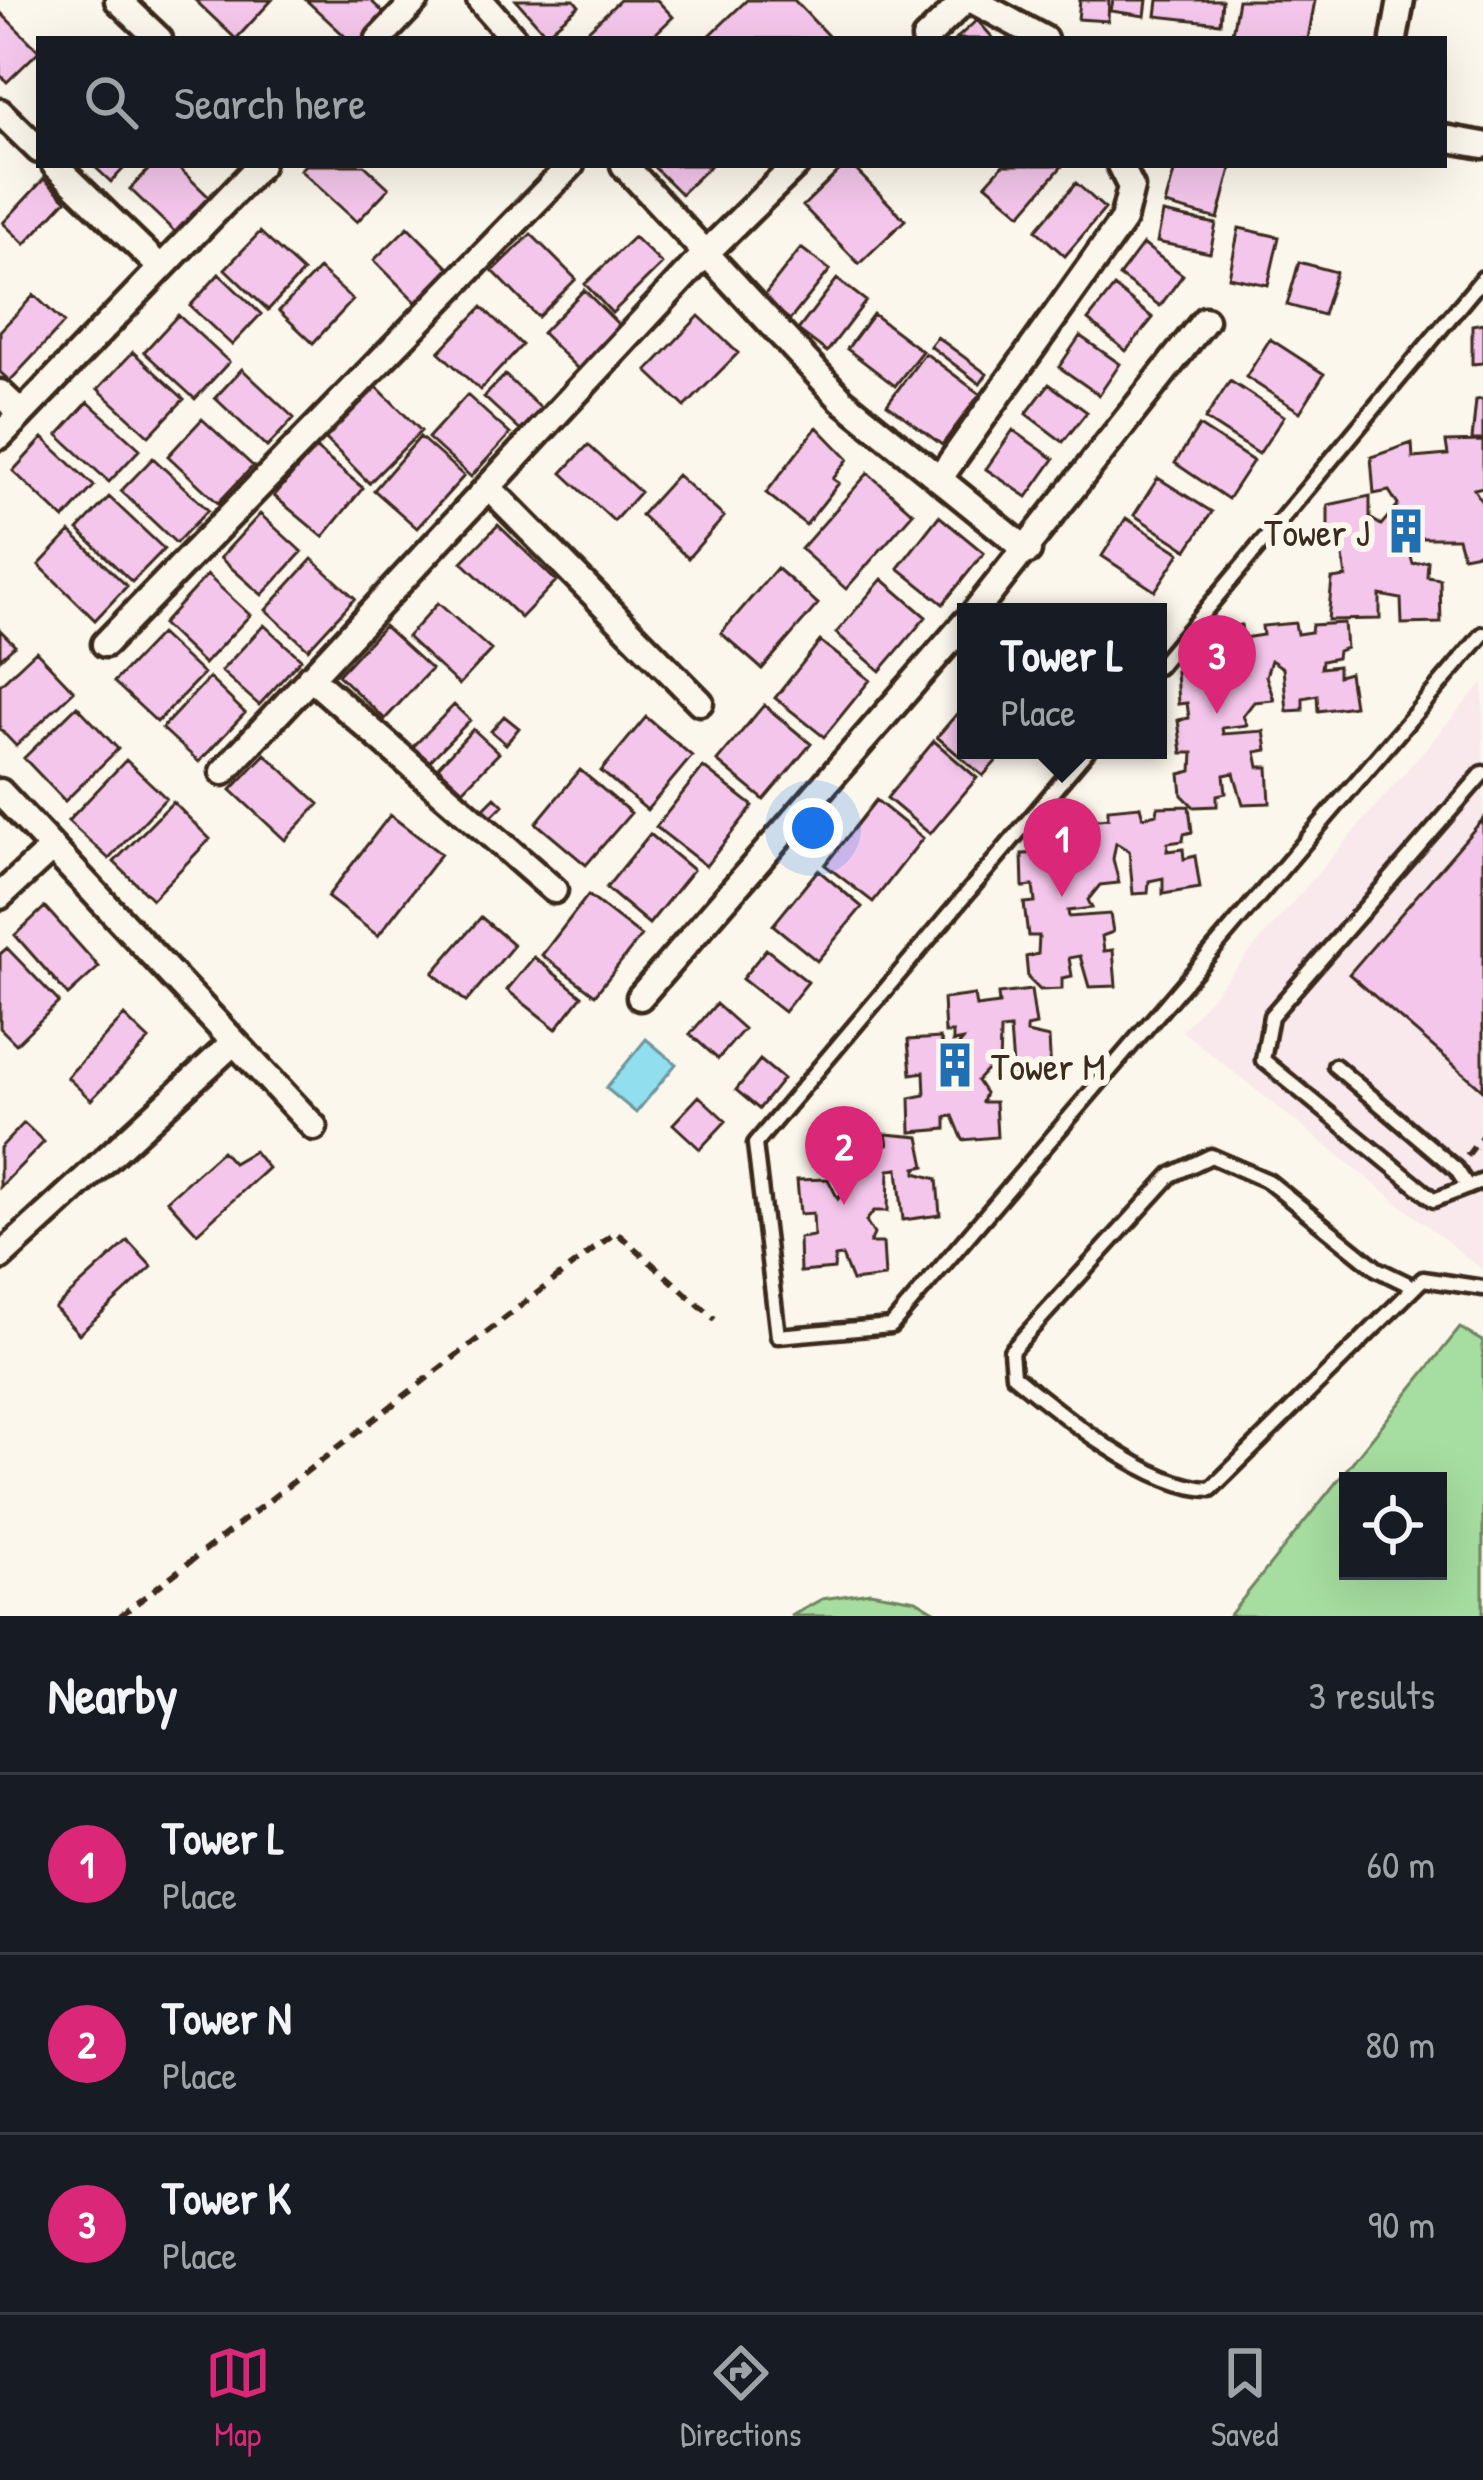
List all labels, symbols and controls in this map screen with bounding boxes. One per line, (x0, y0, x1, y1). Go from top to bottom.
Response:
search box (36, 36, 1447, 168)
icon: search (78, 69, 144, 135)
text: Search here (174, 72, 366, 133)
place label: Tower J (1264, 505, 1370, 558)
building icon: Tower J (1381, 506, 1431, 556)
popup (957, 603, 1167, 759)
pin: 3 (1178, 615, 1256, 714)
text: Tower L (1001, 624, 1123, 685)
text: Place (1001, 685, 1076, 738)
your location (783, 798, 843, 858)
pin: 1 (1023, 798, 1101, 897)
place label: Tower M (991, 1039, 1106, 1092)
building icon: Tower M (930, 1040, 980, 1090)
pin: 2 (805, 1106, 883, 1205)
map controls (1339, 1472, 1447, 1580)
button: locate (1339, 1472, 1447, 1580)
text: Nearby (48, 1660, 178, 1729)
text: 3 results (1309, 1668, 1435, 1721)
text: Tower L (162, 1807, 284, 1868)
text: 1 (80, 1837, 94, 1890)
text: 60 m (1366, 1837, 1435, 1890)
text: Place (162, 1868, 237, 1921)
text: Tower N (162, 1987, 292, 2048)
text: 2 (78, 2017, 96, 2070)
text: 80 m (1365, 2017, 1435, 2070)
text: Place (162, 2048, 237, 2101)
text: Tower K (162, 2167, 291, 2228)
text: 3 (78, 2197, 96, 2250)
text: 90 m (1368, 2197, 1435, 2250)
text: Place (162, 2228, 237, 2281)
tab: Map (205, 2340, 271, 2456)
tab: Directions (680, 2340, 802, 2456)
tab: Saved (1211, 2340, 1278, 2456)

